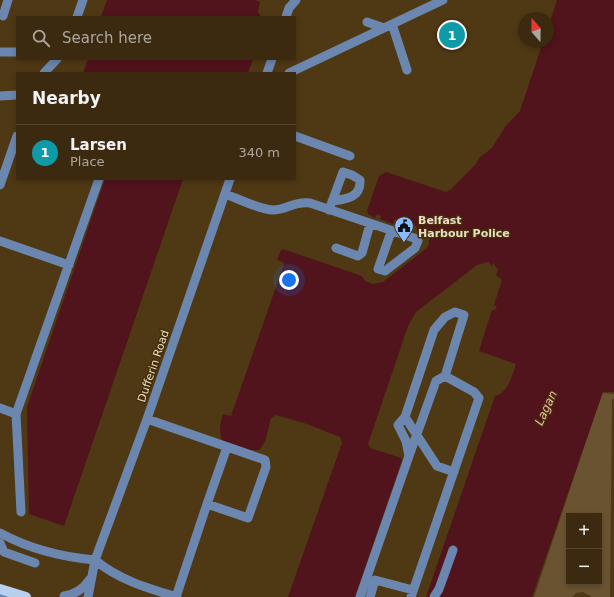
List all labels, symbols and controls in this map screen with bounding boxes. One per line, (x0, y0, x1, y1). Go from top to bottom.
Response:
north arrow (518, 12, 554, 48)
search box (16, 16, 296, 60)
pin: 1 (439, 20, 465, 50)
icon: search (30, 27, 52, 49)
text: Search here (62, 29, 152, 47)
text: Nearby (32, 88, 101, 108)
text: Larsen (70, 136, 127, 154)
text: 1 (40, 145, 50, 160)
text: 340 m (238, 145, 280, 160)
text: Place (70, 154, 105, 169)
place label: Belfast Harbour Police (418, 214, 510, 240)
public building icon: Belfast Harbour Police (393, 215, 415, 243)
your location (279, 270, 299, 290)
street label: Dufferin Road (135, 328, 172, 404)
water label: Lagan (532, 388, 560, 428)
map controls (566, 513, 602, 585)
button: + (566, 513, 602, 549)
button: − (566, 549, 602, 585)

